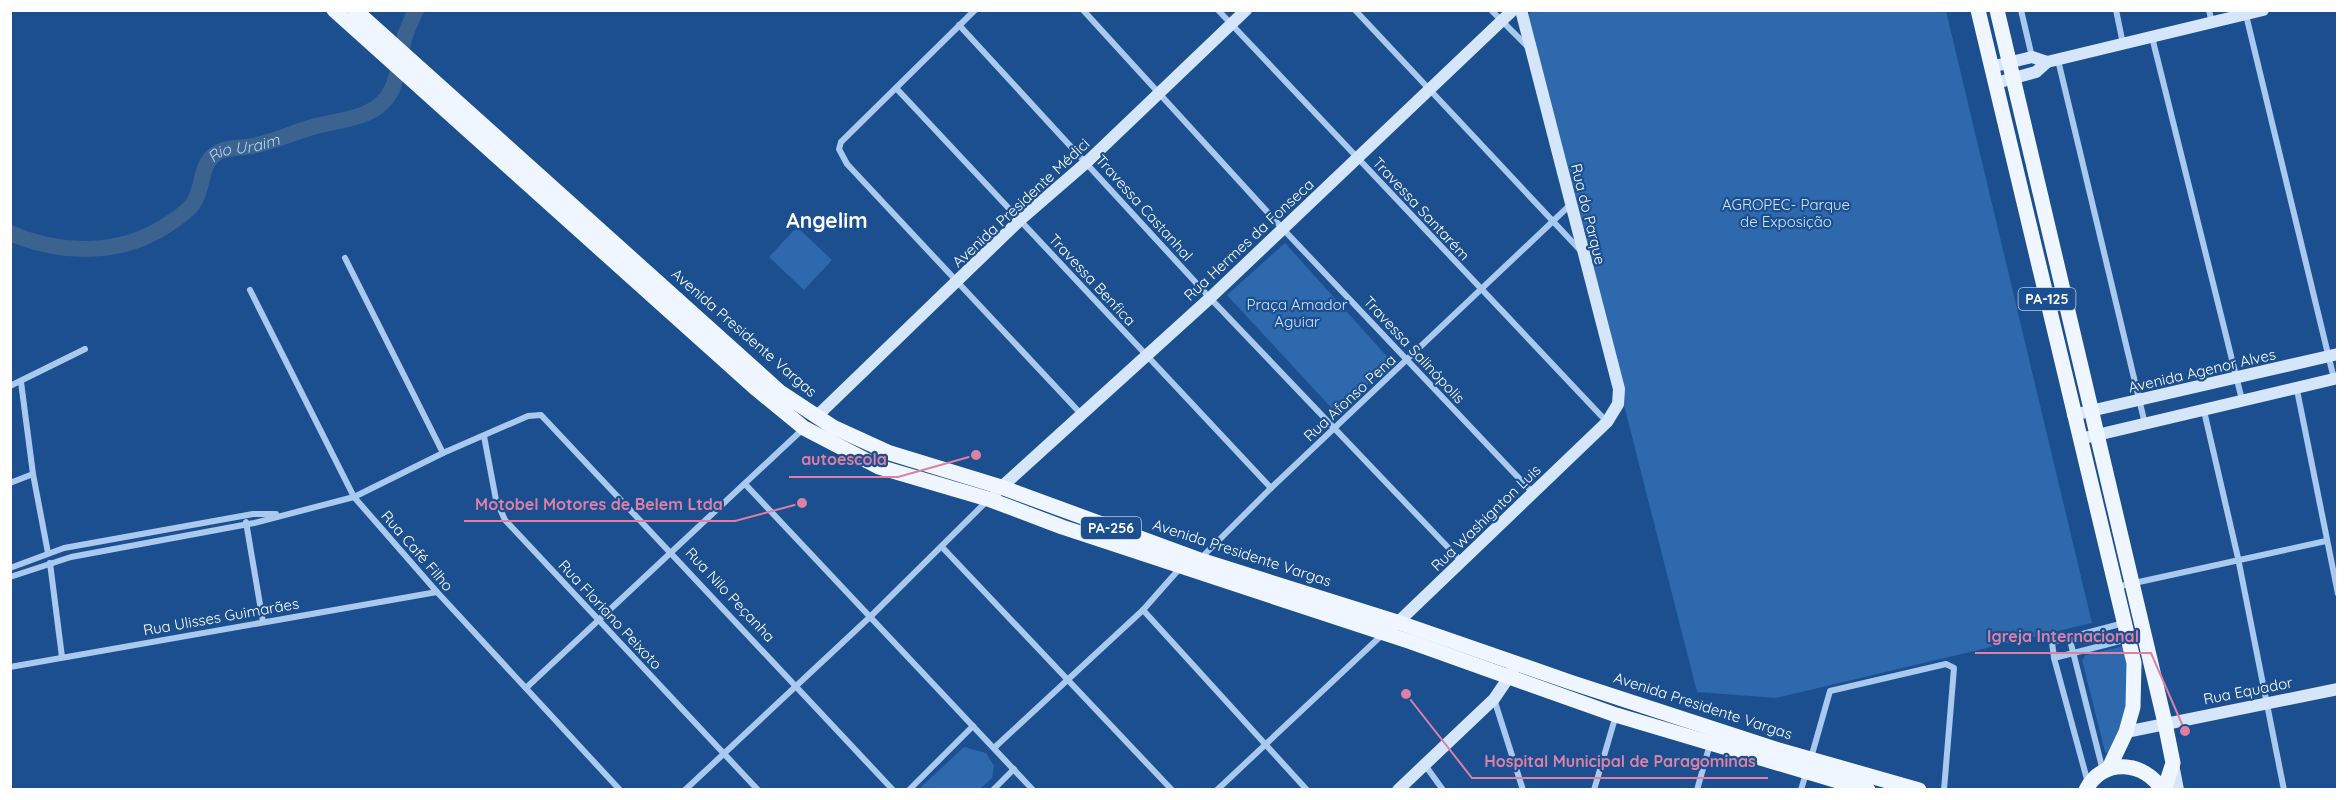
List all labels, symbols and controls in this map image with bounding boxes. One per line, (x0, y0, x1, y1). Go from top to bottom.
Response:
water label: Rio Uraim (203, 129, 282, 167)
street label: Avenida Presidente Médici (948, 134, 1093, 271)
street label: Travessa Castanhal (1092, 151, 1197, 265)
street label: Travessa Santarém (1369, 153, 1474, 264)
street label: Rua do Parque (1567, 161, 1610, 266)
street label: Rua Hermes da Fonseca (1180, 175, 1318, 305)
park label: AGROPEC- Parque de Exposição (1722, 195, 1850, 231)
district label: Angelim (786, 207, 868, 233)
street label: Travessa Benfica (1045, 230, 1140, 330)
street label: Avenida Presidente Vargas (668, 264, 821, 401)
road number: PA-125 (2018, 288, 2076, 310)
street label: Travessa Salinópolis (1360, 292, 1469, 407)
park label: Praça Amador Aguiar (1247, 295, 1348, 331)
street label: Avenida Agenor Alves (2126, 344, 2277, 397)
street label: Rua Afonso Pena (1300, 350, 1400, 445)
callout: autoescola (789, 443, 898, 477)
text: autoescola (801, 449, 887, 469)
street label: Rua Washignton Luis (1427, 460, 1545, 575)
callout: Motobel Motores de Belem Ltda (464, 487, 735, 521)
text: Motobel Motores de Belem Ltda (475, 494, 723, 514)
street label: Rua Café Filho (377, 506, 458, 595)
street label: Avenida Presidente Vargas (1151, 515, 1334, 590)
road number: PA-256 (1081, 517, 1141, 539)
street label: Rua Nilo Peçanha (682, 543, 779, 646)
street label: Rua Floriano Peixoto (555, 556, 666, 673)
street label: Rua Ulisses Guimarães (142, 593, 300, 640)
callout: Igreja Internacional (1975, 619, 2151, 653)
text: Igreja Internacional (1987, 626, 2139, 646)
street label: Avenida Presidente Vargas (1612, 668, 1795, 743)
street label: Rua Equador (2202, 672, 2294, 708)
callout: Hospital Municipal de Paragominas (1472, 744, 1768, 778)
text: Hospital Municipal de Paragominas (1484, 751, 1756, 771)

